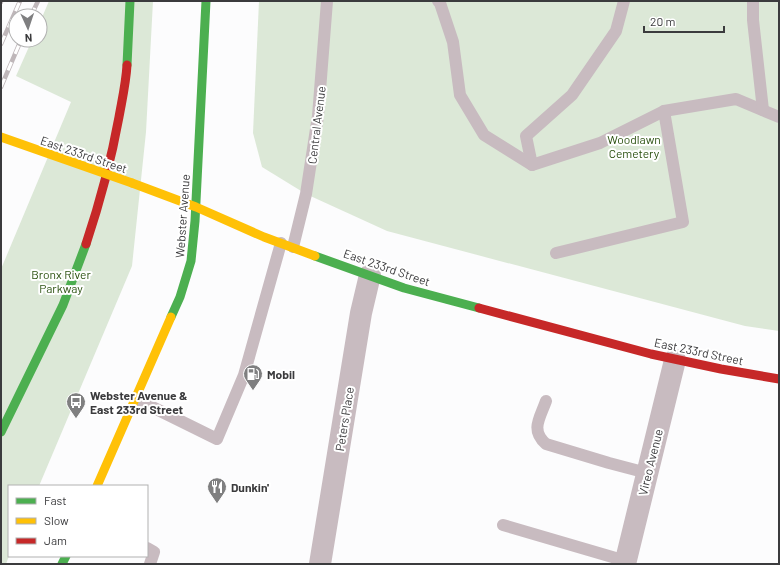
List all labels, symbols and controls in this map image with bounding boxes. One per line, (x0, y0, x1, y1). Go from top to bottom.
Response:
north arrow (8, 8, 48, 48)
scale bar (644, 8, 724, 34)
text: 20 m (650, 14, 676, 28)
text: N (25, 32, 33, 45)
street label: Central Avenue (304, 85, 328, 165)
park label: Woodlawn Cemetery (607, 132, 661, 160)
street label: East 233rd Street (39, 133, 129, 175)
street label: Webster Avenue (172, 174, 192, 258)
street label: East 233rd Street (342, 246, 432, 288)
park label: Bronx River Parkway (31, 267, 91, 295)
street label: East 233rd Street (653, 335, 745, 367)
fuel station icon: Mobil (242, 363, 264, 391)
place label: Mobil (267, 367, 295, 381)
street label: Peters Place (332, 386, 356, 452)
place label: Webster Avenue & East 233rd Street (90, 388, 188, 416)
bus stop icon: Webster Avenue & East 233rd Street (65, 391, 87, 419)
street label: Vireo Avenue (635, 427, 665, 497)
restaurant icon: Dunkin' (206, 476, 228, 504)
place label: Dunkin' (231, 480, 269, 494)
legend (8, 485, 148, 557)
text: Fast (44, 493, 67, 507)
text: Slow (44, 513, 69, 527)
text: Jam (44, 533, 67, 547)

